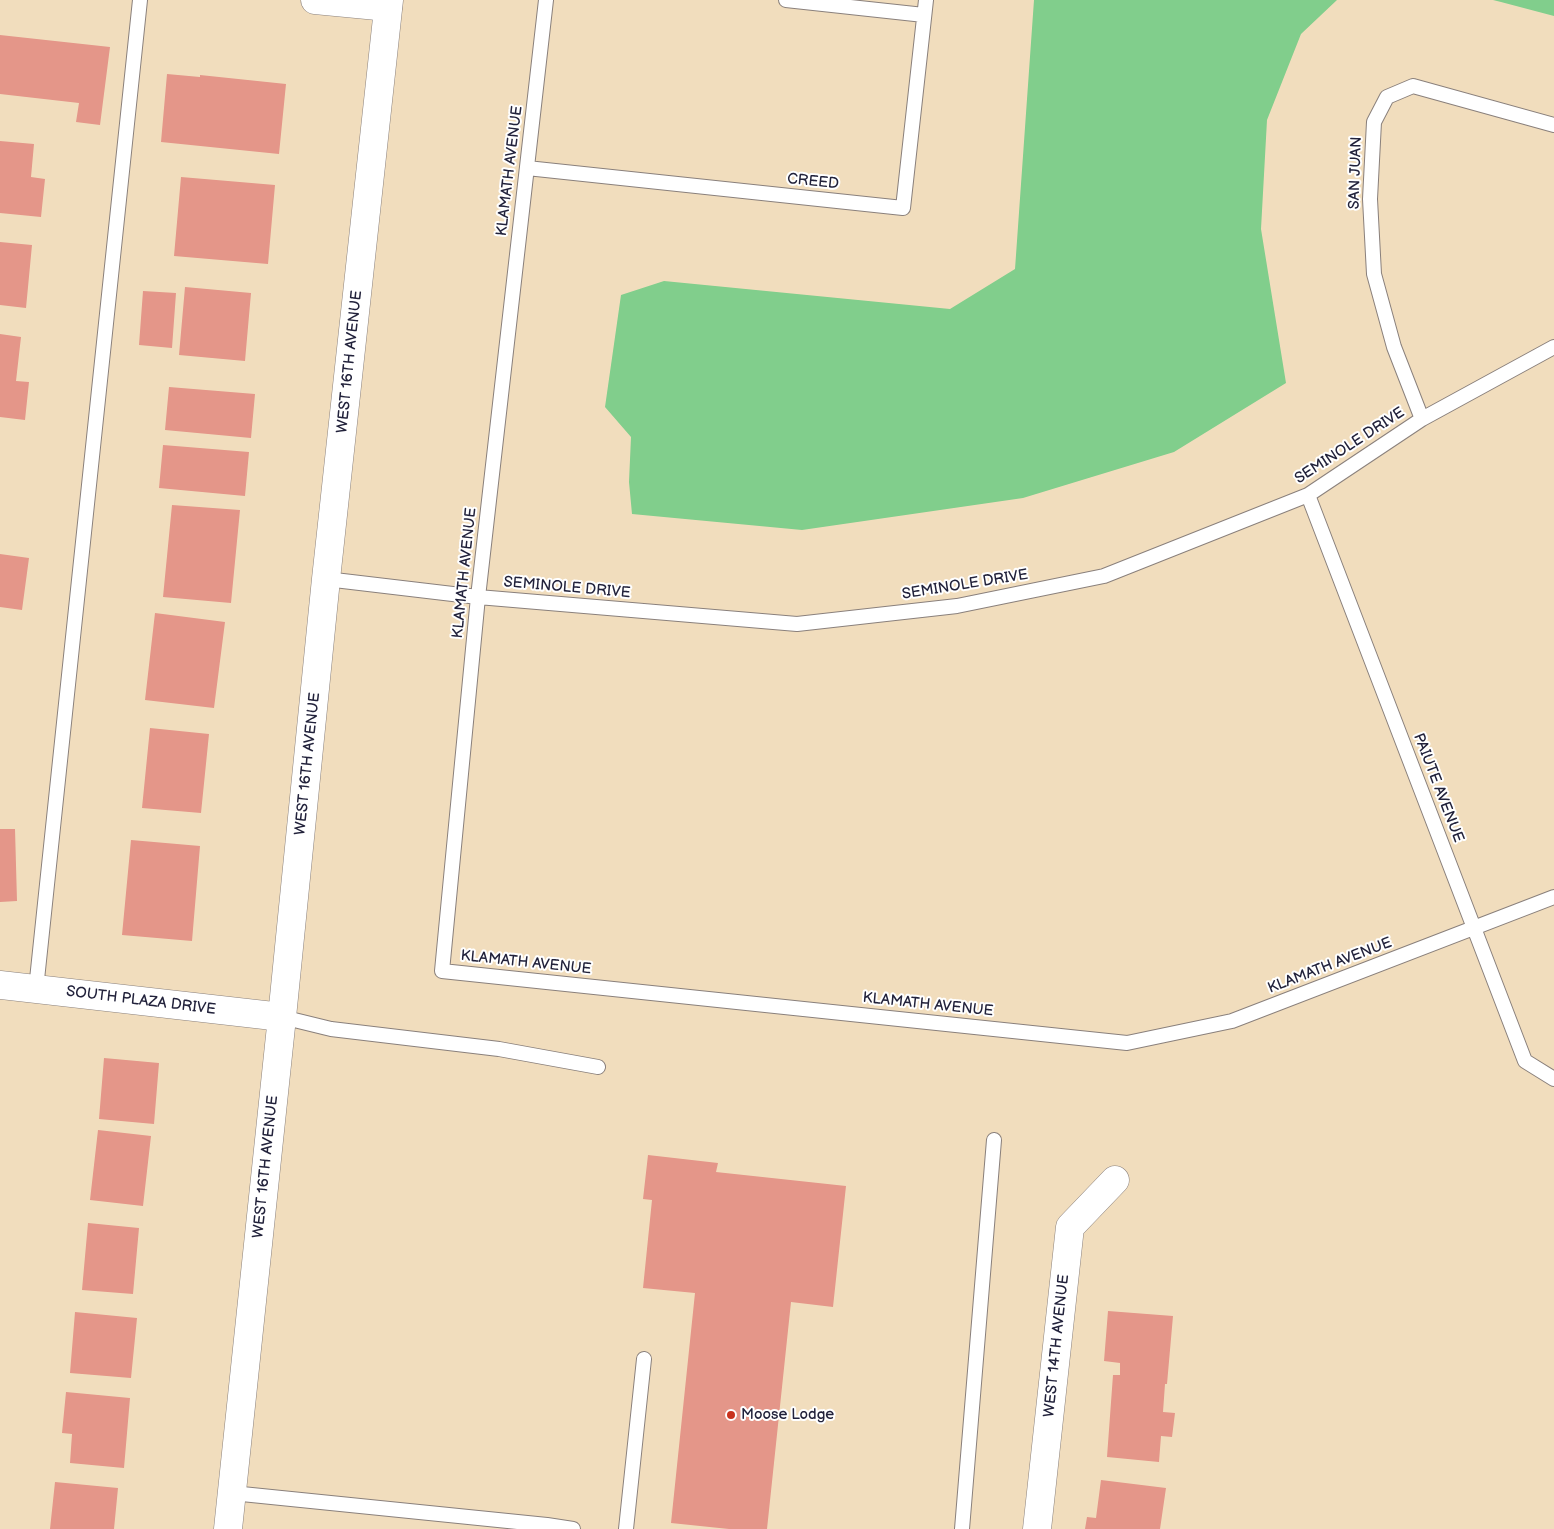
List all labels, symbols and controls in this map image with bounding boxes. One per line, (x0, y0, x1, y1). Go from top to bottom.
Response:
street label: KLAMATH AVENUE (493, 105, 527, 237)
street label: SAN JUAN (1346, 136, 1366, 210)
street label: CREED (786, 170, 840, 194)
street label: WEST 16TH AVENUE (334, 290, 366, 434)
street label: SEMINOLE DRIVE (1292, 404, 1408, 488)
street label: KLAMATH AVENUE (449, 507, 481, 639)
street label: SEMINOLE DRIVE (901, 566, 1029, 604)
street label: SEMINOLE DRIVE (503, 573, 631, 603)
street label: WEST 16TH AVENUE (292, 692, 324, 836)
street label: PAIUTE AVENUE (1409, 731, 1467, 845)
street label: KLAMATH AVENUE (1266, 934, 1394, 998)
street label: KLAMATH AVENUE (460, 947, 592, 979)
street label: SOUTH PLAZA DRIVE (65, 983, 217, 1019)
street label: KLAMATH AVENUE (862, 989, 994, 1021)
street label: WEST 16TH AVENUE (250, 1095, 282, 1239)
street label: WEST 14TH AVENUE (1041, 1274, 1073, 1418)
place label: Moose Lodge (741, 1406, 834, 1424)
marker: Moose Lodge (725, 1409, 737, 1421)

